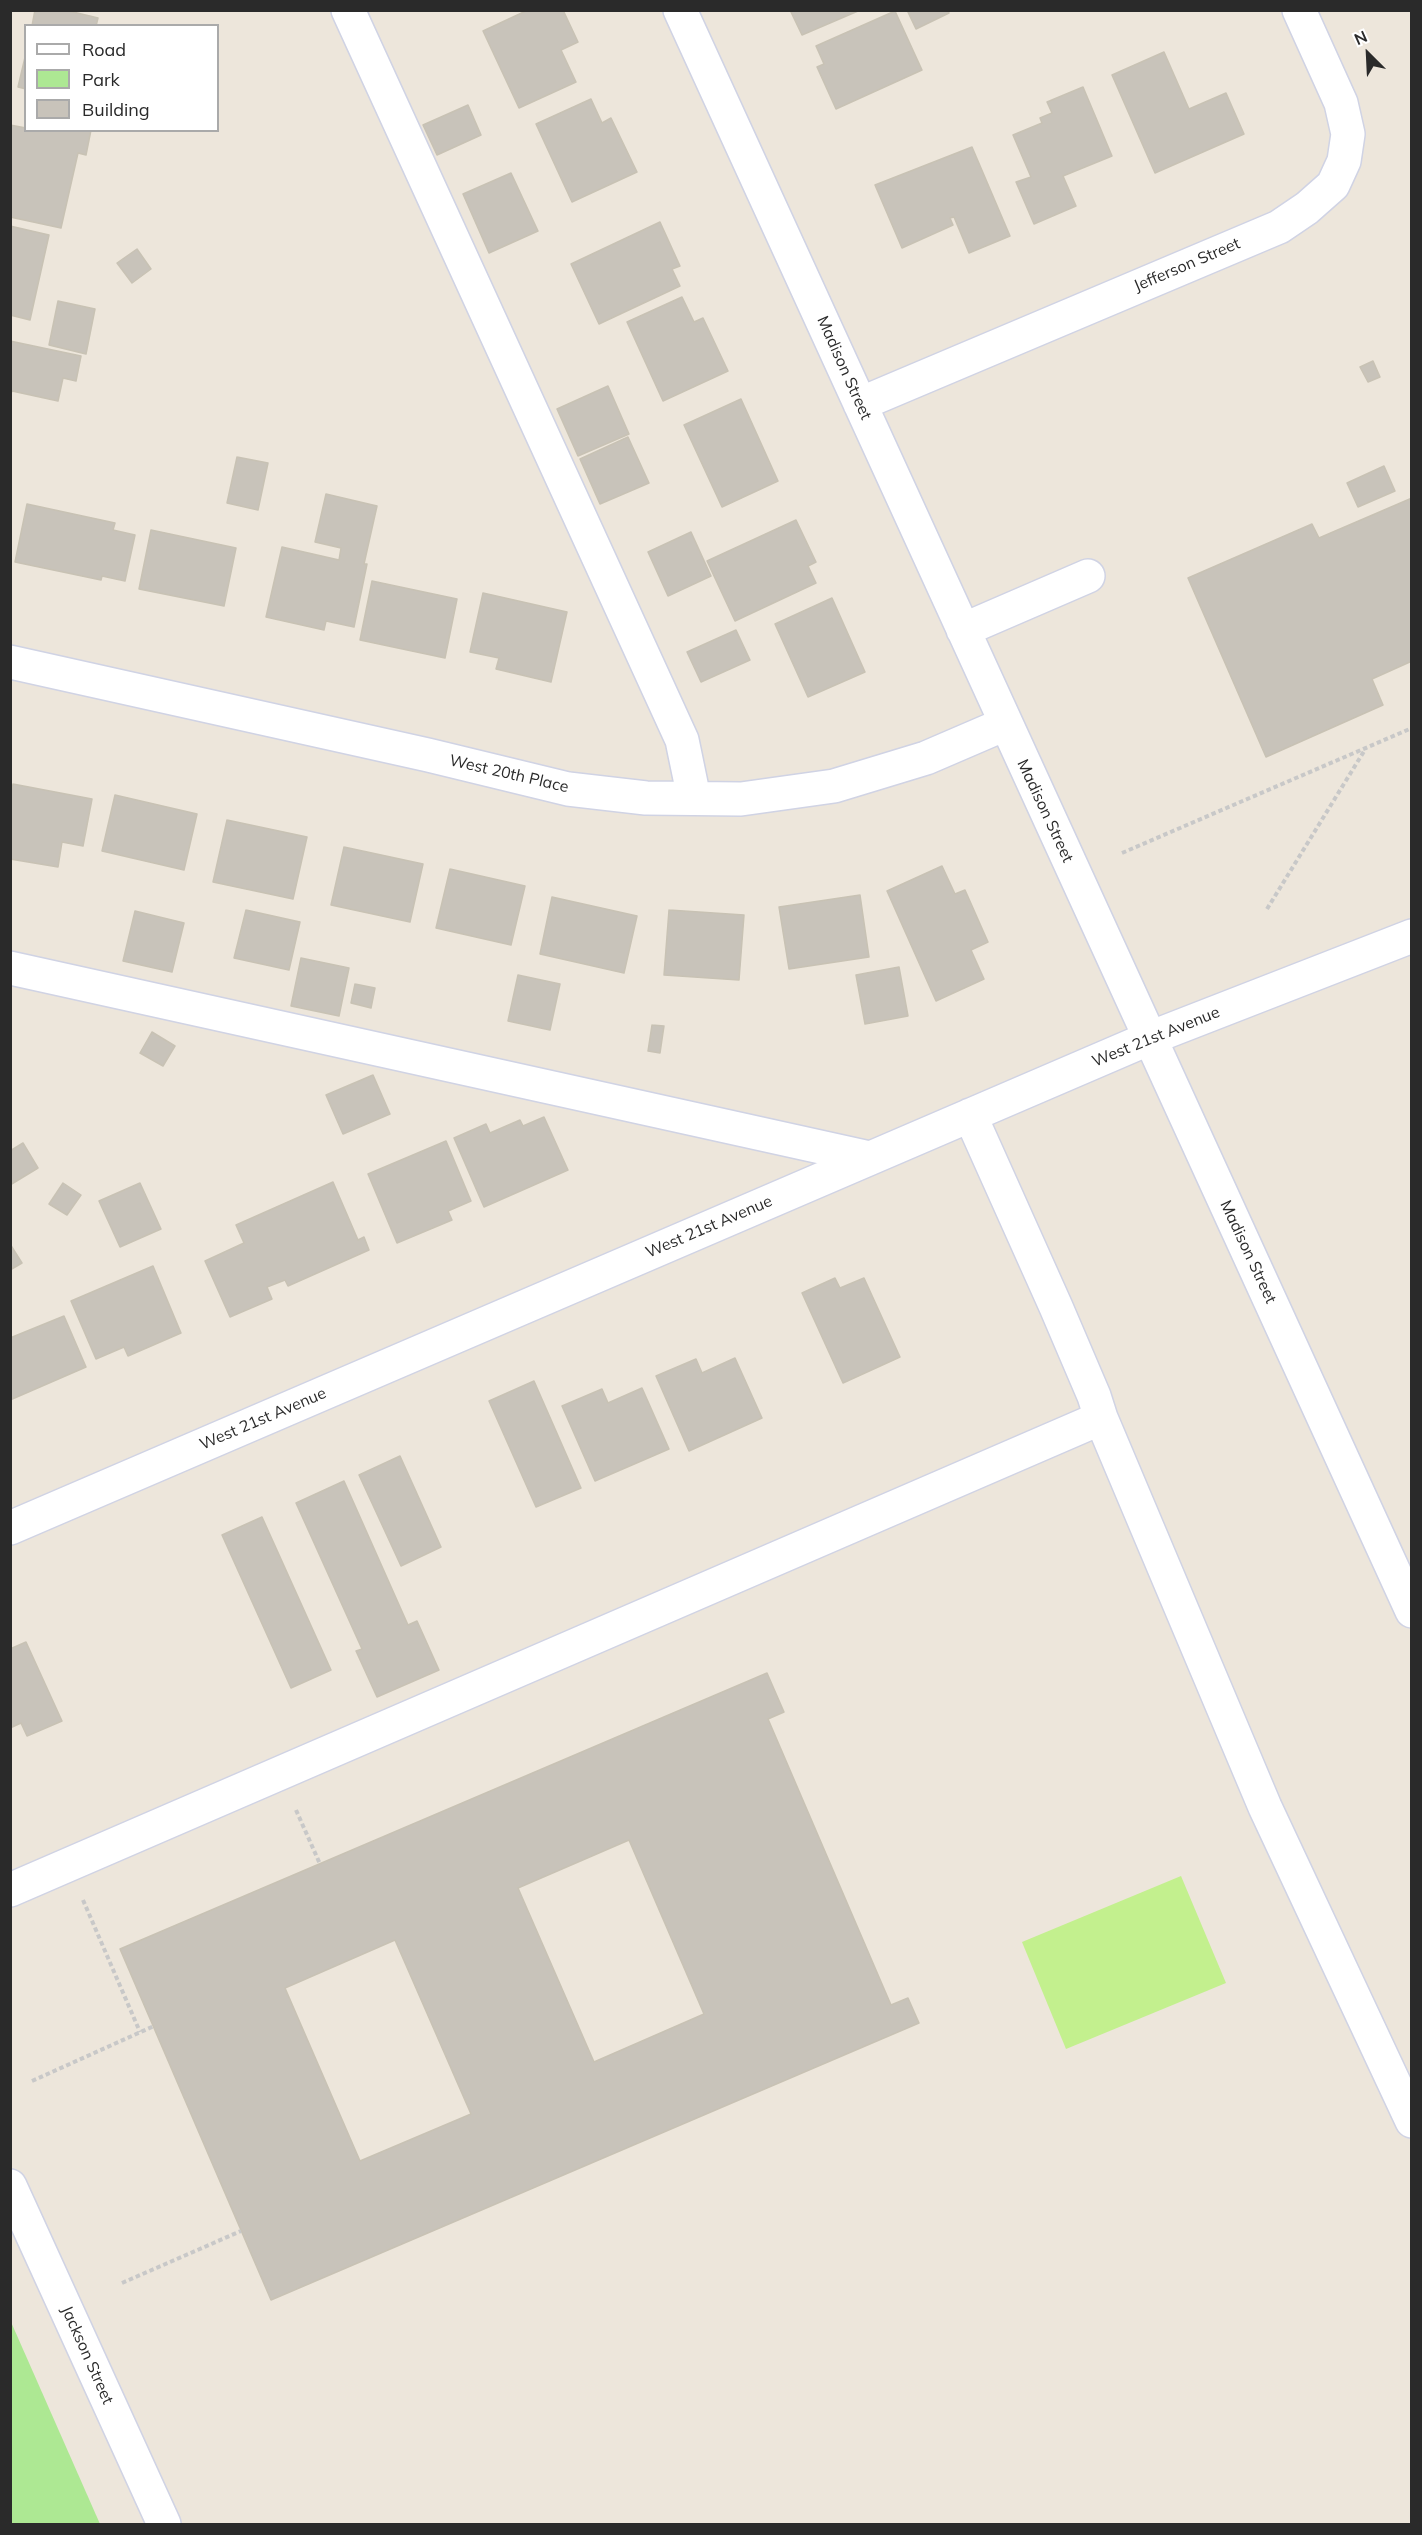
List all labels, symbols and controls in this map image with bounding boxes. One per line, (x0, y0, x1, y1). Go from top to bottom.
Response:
legend (24, 24, 219, 132)
north arrow (1338, 24, 1398, 84)
text: N (1351, 26, 1370, 49)
text: Road (82, 38, 126, 61)
text: Park (82, 68, 120, 91)
text: Building (82, 98, 150, 121)
street label: Jefferson Street (1131, 234, 1243, 296)
street label: Madison Street (813, 313, 875, 423)
street label: West 20th Place (447, 751, 571, 797)
street label: Madison Street (1013, 756, 1077, 866)
street label: West 21st Avenue (1089, 1003, 1223, 1071)
street label: West 21st Avenue (643, 1192, 775, 1262)
street label: Madison Street (1216, 1197, 1280, 1307)
street label: West 21st Avenue (197, 1384, 329, 1454)
street label: Jackson Street (57, 2303, 117, 2407)

